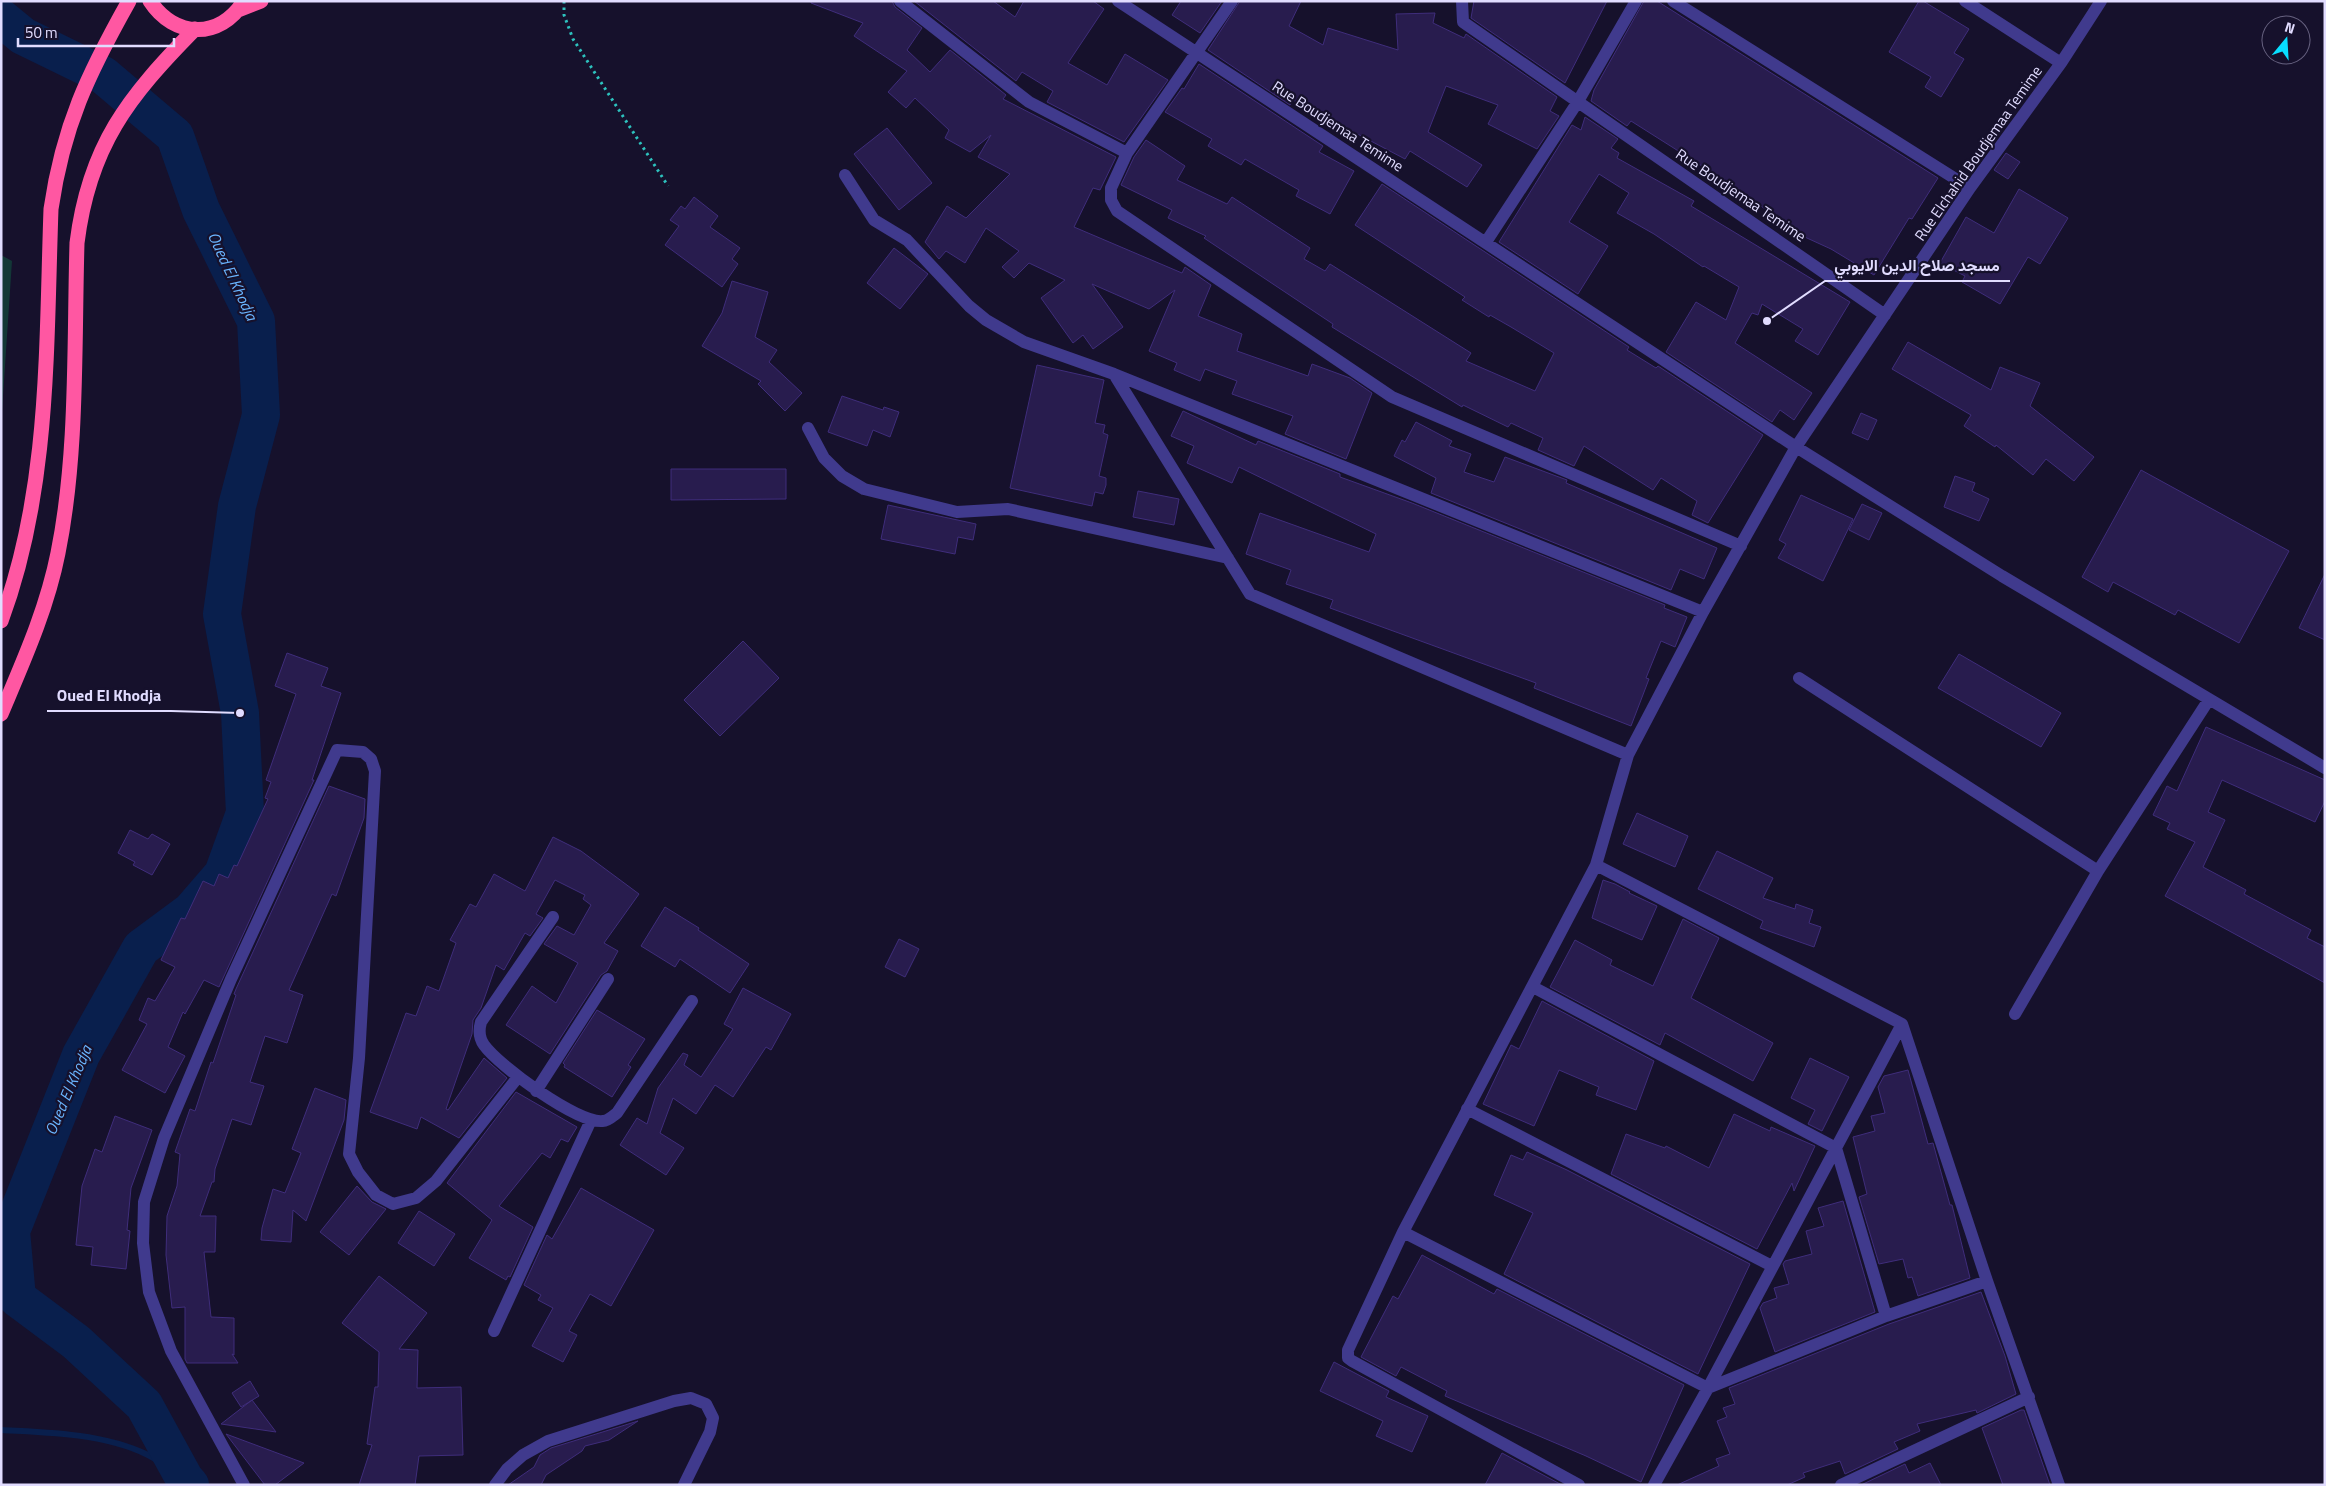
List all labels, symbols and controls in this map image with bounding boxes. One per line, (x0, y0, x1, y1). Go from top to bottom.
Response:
scale bar (18, 15, 174, 47)
north arrow (2261, 15, 2311, 65)
text: N (2282, 16, 2298, 39)
text: 50 m (25, 21, 58, 44)
street label: Rue Elchahid Boudjemaa Temime (1909, 61, 2047, 245)
street label: Rue Boudjemaa Temime (1268, 75, 1408, 177)
street label: Rue Boudjemaa Temime (1671, 143, 1811, 247)
water label: Oued El Khodja (202, 228, 264, 325)
callout: مسجد صلاح الدين الايوبي (1825, 250, 2010, 281)
text: مسجد صلاح الدين الايوبي (1834, 253, 2000, 279)
callout: Oued El Khodja (47, 680, 171, 711)
text: Oued El Khodja (57, 683, 161, 707)
water label: Oued El Khodja (38, 1040, 98, 1139)

